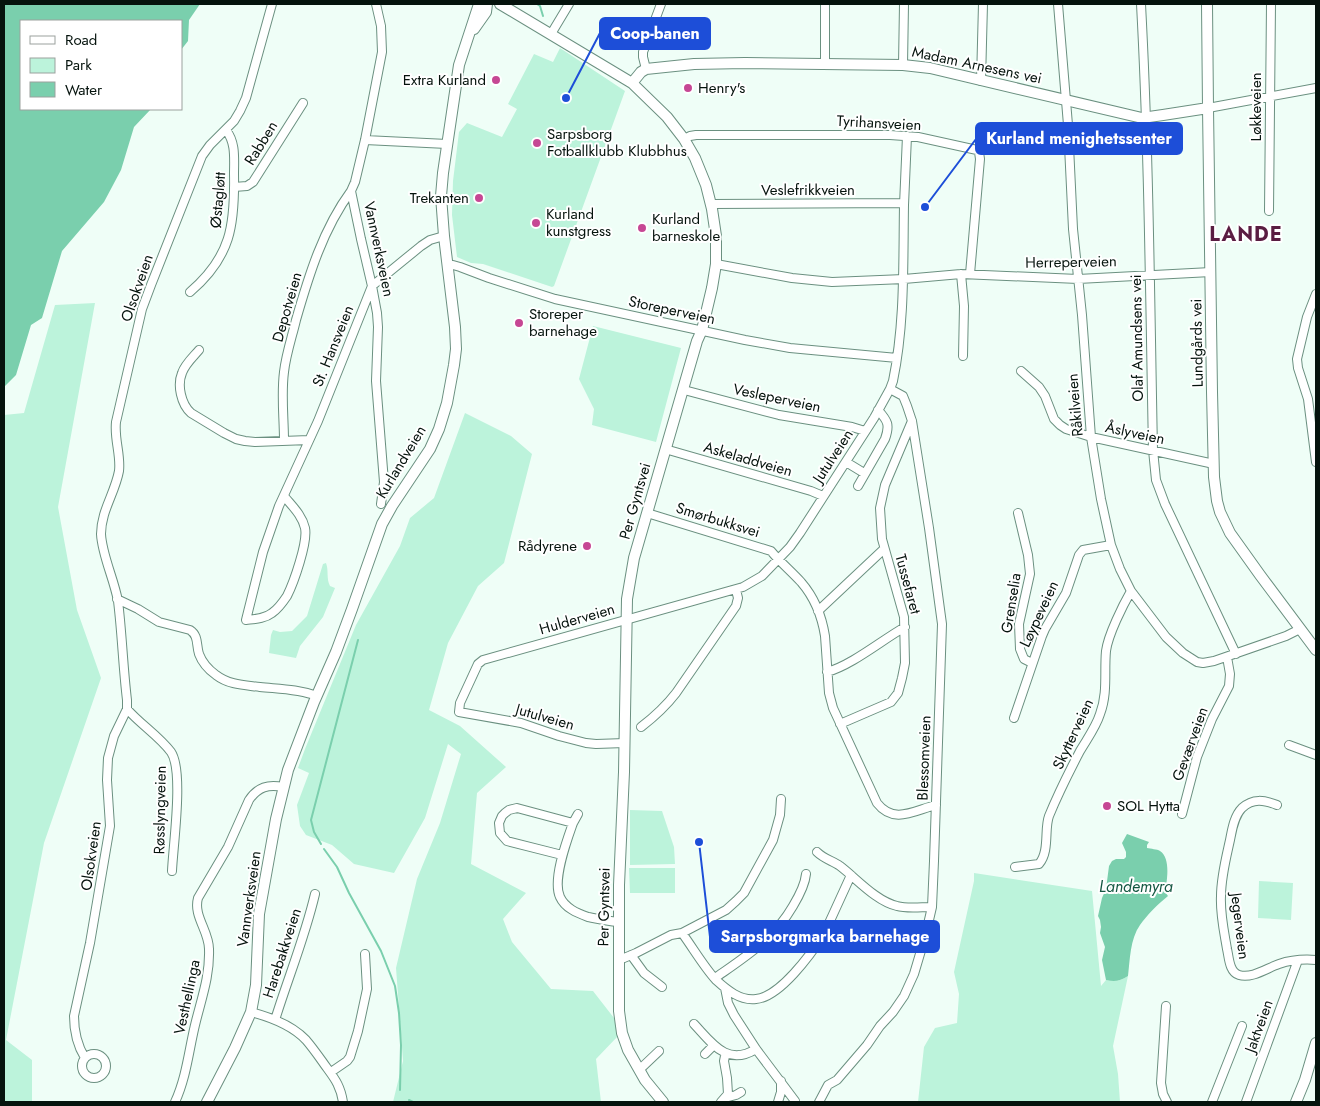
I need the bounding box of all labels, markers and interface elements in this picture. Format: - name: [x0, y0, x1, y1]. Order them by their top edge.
- callout: Coop-banen: [600, 18, 710, 49]
- legend: [20, 20, 182, 110]
- text: Coop-banen: [610, 22, 700, 45]
- text: Road: [65, 29, 97, 51]
- street label: Madam Arnesens vei: [910, 41, 1044, 89]
- text: Park: [65, 54, 92, 76]
- place label: Extra Kurland: [403, 69, 486, 91]
- street label: Løkkeveien: [1245, 72, 1267, 142]
- marker: Extra Kurland: [490, 74, 502, 86]
- place label: Henry's: [698, 77, 745, 99]
- text: Water: [65, 79, 103, 101]
- marker: Henry's: [682, 82, 694, 94]
- street label: Tyrihansveien: [836, 110, 922, 136]
- street label: Rabben: [239, 117, 283, 169]
- place label: Sarpsborg Fotballklubb Klubbhus: [547, 123, 687, 162]
- callout: Kurland menighetssenter: [976, 123, 1182, 154]
- text: Kurland menighetssenter: [986, 127, 1172, 150]
- marker: Sarpsborg Fotballklubb Klubbhus: [531, 137, 543, 149]
- street label: Østagløtt: [205, 171, 231, 229]
- street label: Veslefrikkveien: [761, 179, 855, 201]
- place label: Trekanten: [410, 187, 469, 209]
- marker: Trekanten: [473, 192, 485, 204]
- street label: Vannverksveien: [358, 199, 400, 299]
- place label: Kurland kunstgress: [546, 203, 611, 242]
- place label: Kurland barneskole: [652, 208, 721, 247]
- marker: Kurland kunstgress: [530, 217, 542, 229]
- district label: LANDE: [1209, 220, 1283, 249]
- marker: Kurland barneskole: [636, 222, 648, 234]
- street label: Herreperveien: [1025, 250, 1117, 274]
- street label: Olsokveien: [115, 251, 159, 325]
- street label: Depotveien: [267, 269, 307, 345]
- street label: Olaf Amundsens vei: [1125, 274, 1149, 402]
- street label: Storeperveien: [627, 290, 717, 330]
- street label: Lundgårds vei: [1185, 298, 1209, 388]
- street label: St. Hansveien: [307, 302, 359, 390]
- place label: Storeper barnehage: [529, 303, 597, 342]
- marker: Storeper barnehage: [513, 317, 525, 329]
- street label: Råkilveien: [1061, 373, 1089, 437]
- street label: Vesleperveien: [731, 378, 823, 418]
- street label: Åslyveien: [1103, 416, 1167, 450]
- street label: Kurlandveien: [371, 421, 431, 503]
- street label: Jutulveien: [806, 425, 859, 489]
- street label: Askeladdveien: [701, 436, 795, 482]
- street label: Per Gyntsvei: [614, 460, 656, 542]
- street label: Smørbukksvei: [673, 497, 763, 543]
- place label: Rådyrene: [518, 535, 577, 557]
- marker: Rådyrene: [581, 540, 593, 552]
- street label: Tussefaret: [889, 552, 927, 617]
- street label: Grenselia: [995, 571, 1027, 635]
- street label: Løypeveien: [1014, 577, 1064, 651]
- street label: Hulderveien: [537, 598, 617, 640]
- street label: Skytterveien: [1047, 695, 1099, 773]
- street label: Jutulveien: [511, 698, 577, 736]
- street label: Geværveien: [1166, 704, 1214, 784]
- street label: Blessomveien: [912, 715, 936, 801]
- street label: Røsslyngveien: [148, 765, 172, 855]
- place label: SOL Hytta: [1117, 795, 1180, 817]
- marker: SOL Hytta: [1101, 800, 1113, 812]
- street label: Olsokveien: [75, 820, 107, 892]
- street label: Vannverksveien: [231, 850, 267, 948]
- street label: Per Gyntsvei: [592, 867, 616, 947]
- water label: Landemyra: [1099, 875, 1173, 898]
- street label: Jegerveien: [1225, 890, 1255, 960]
- street label: Harebakkveien: [257, 905, 307, 1001]
- callout: Sarpsborgmarka barnehage: [710, 921, 939, 952]
- text: Sarpsborgmarka barnehage: [721, 925, 929, 948]
- street label: Vesthellinga: [168, 957, 206, 1037]
- street label: Jaktveien: [1239, 997, 1279, 1057]

